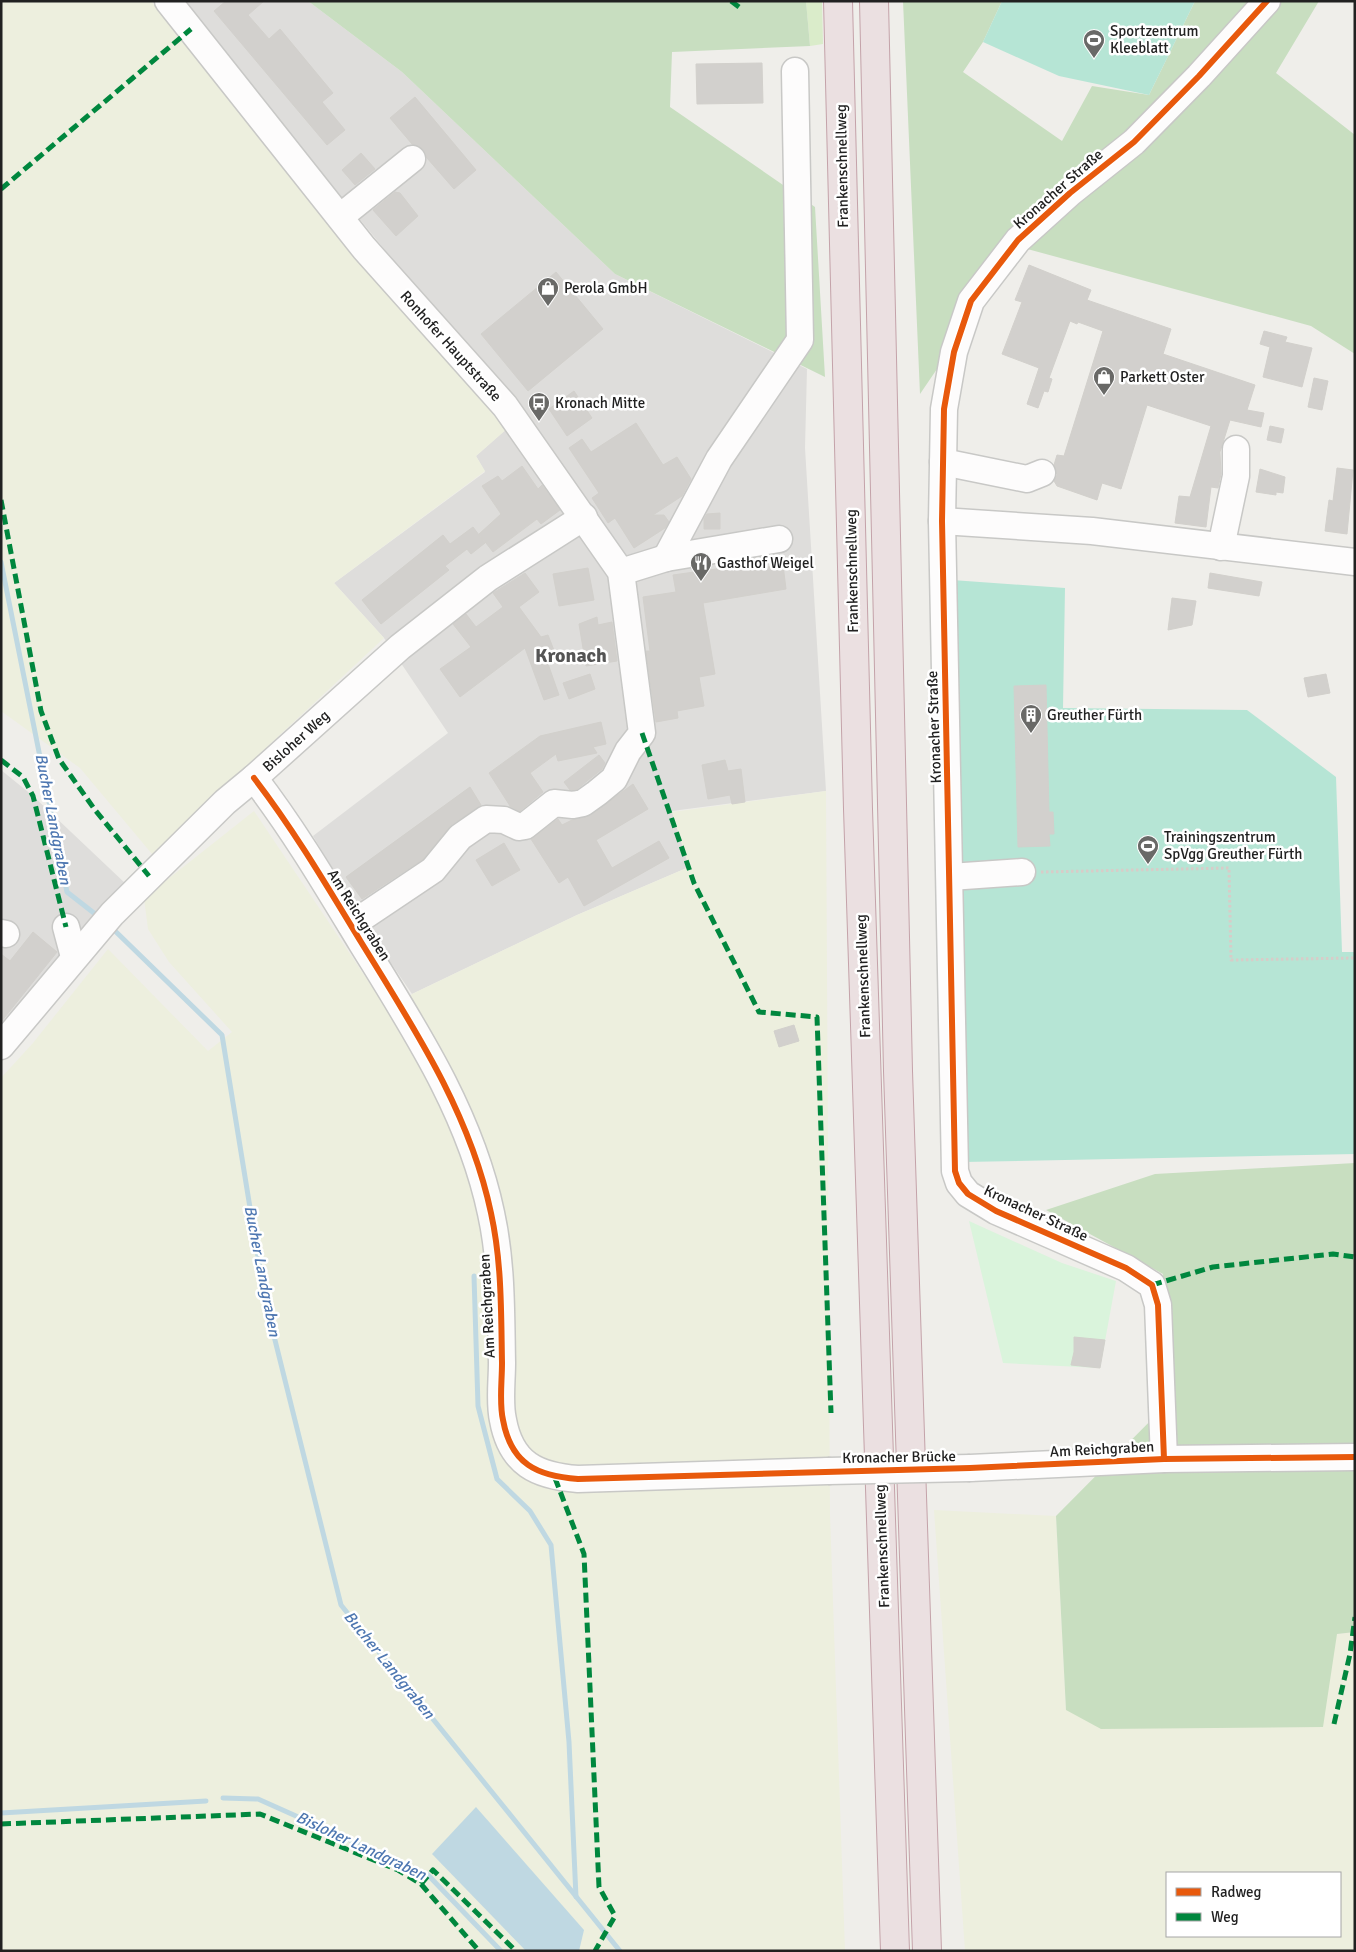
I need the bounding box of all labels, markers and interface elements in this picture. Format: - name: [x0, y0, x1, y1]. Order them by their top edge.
- place label: Sportzentrum Kleeblatt: [1110, 22, 1199, 57]
- sports icon: Sportzentrum Kleeblatt: [1082, 28, 1106, 59]
- street label: Frankenschnellweg: [832, 104, 852, 228]
- street label: Kronacher Straße: [1010, 145, 1106, 233]
- shop icon: Perola GmbH: [536, 276, 560, 307]
- place label: Perola GmbH: [564, 279, 648, 297]
- street label: Ronhofer Hauptstraße: [397, 287, 505, 405]
- shop icon: Parkett Oster: [1092, 365, 1116, 396]
- place label: Parkett Oster: [1120, 368, 1205, 386]
- bus stop icon: Kronach Mitte: [527, 391, 551, 422]
- place label: Kronach Mitte: [555, 394, 645, 412]
- street label: Frankenschnellweg: [842, 509, 862, 633]
- restaurant icon: Gasthof Weigel: [689, 551, 713, 582]
- place label: Gasthof Weigel: [717, 554, 814, 572]
- district label: Kronach: [535, 643, 607, 668]
- street label: Kronacher Straße: [923, 670, 945, 784]
- building icon: Greuther Fürth: [1019, 703, 1043, 734]
- street label: Bisloher Weg: [259, 706, 333, 776]
- place label: Greuther Fürth: [1047, 706, 1142, 724]
- water label: Bucher Landgraben: [30, 752, 76, 887]
- place label: Trainingszentrum SpVgg Greuther Fürth: [1164, 828, 1303, 863]
- sports icon: Trainingszentrum SpVgg Greuther Fürth: [1136, 834, 1160, 865]
- street label: Am Reichgraben: [324, 866, 394, 964]
- street label: Frankenschnellweg: [852, 914, 874, 1038]
- street label: Kronacher Straße: [981, 1181, 1091, 1245]
- water label: Bucher Landgraben: [239, 1204, 285, 1339]
- street label: Am Reichgraben: [475, 1253, 499, 1359]
- street label: Am Reichgraben: [1049, 1437, 1155, 1461]
- street label: Kronacher Brücke: [842, 1447, 956, 1467]
- street label: Frankenschnellweg: [871, 1484, 893, 1608]
- water label: Bucher Landgraben: [339, 1607, 439, 1724]
- water label: Bisloher Landgraben: [293, 1807, 430, 1885]
- legend: [1166, 1872, 1341, 1937]
- text: Radweg: [1211, 1883, 1262, 1901]
- text: Weg: [1211, 1908, 1239, 1926]

